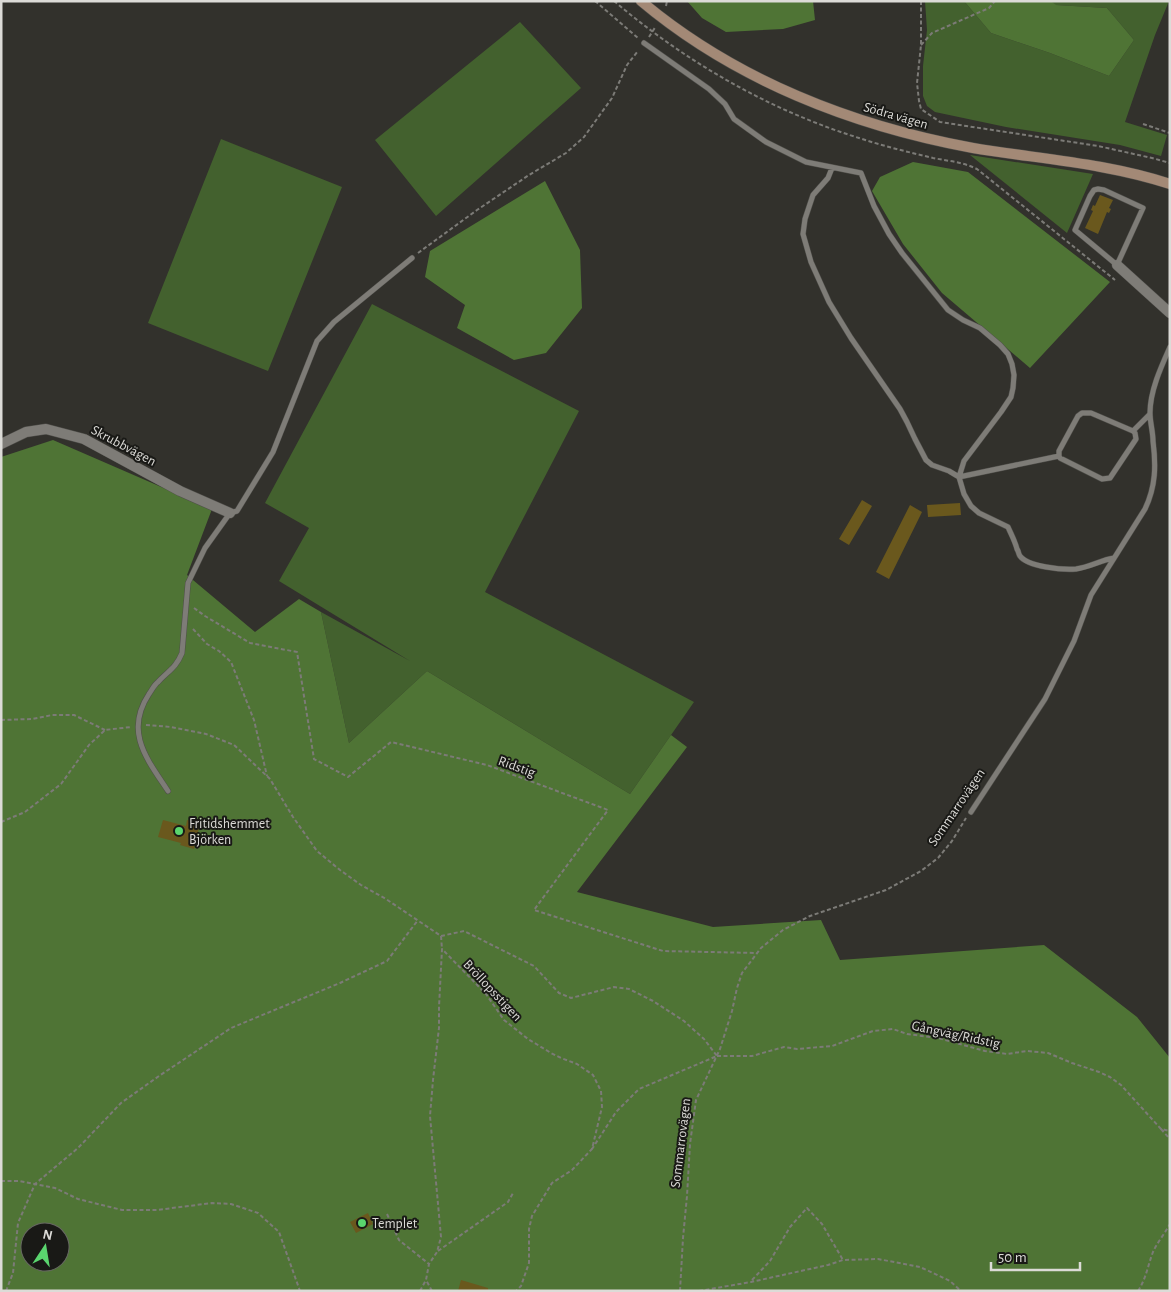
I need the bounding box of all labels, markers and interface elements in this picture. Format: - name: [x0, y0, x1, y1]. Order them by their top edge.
- street label: Södra vägen: [862, 100, 930, 132]
- street label: Skrubbvägen: [89, 423, 158, 469]
- street label: Ridstig: [496, 754, 537, 780]
- street label: Sommarrovägen: [926, 766, 988, 849]
- place label: Fritidshemmet Björken: [189, 817, 270, 847]
- marker: Fritidshemmet Björken: [173, 825, 185, 837]
- street label: Bröllopsstigen: [460, 957, 524, 1024]
- street label: Gångväg/Ridstig: [910, 1019, 1001, 1051]
- street label: Sommarrovägen: [669, 1098, 693, 1189]
- marker: Templet: [356, 1217, 368, 1229]
- place label: Templet: [372, 1217, 418, 1231]
- north arrow: [20, 1222, 70, 1272]
- text: N: [41, 1227, 54, 1243]
- scale bar: [991, 1240, 1080, 1272]
- text: 50 m: [998, 1250, 1027, 1265]

